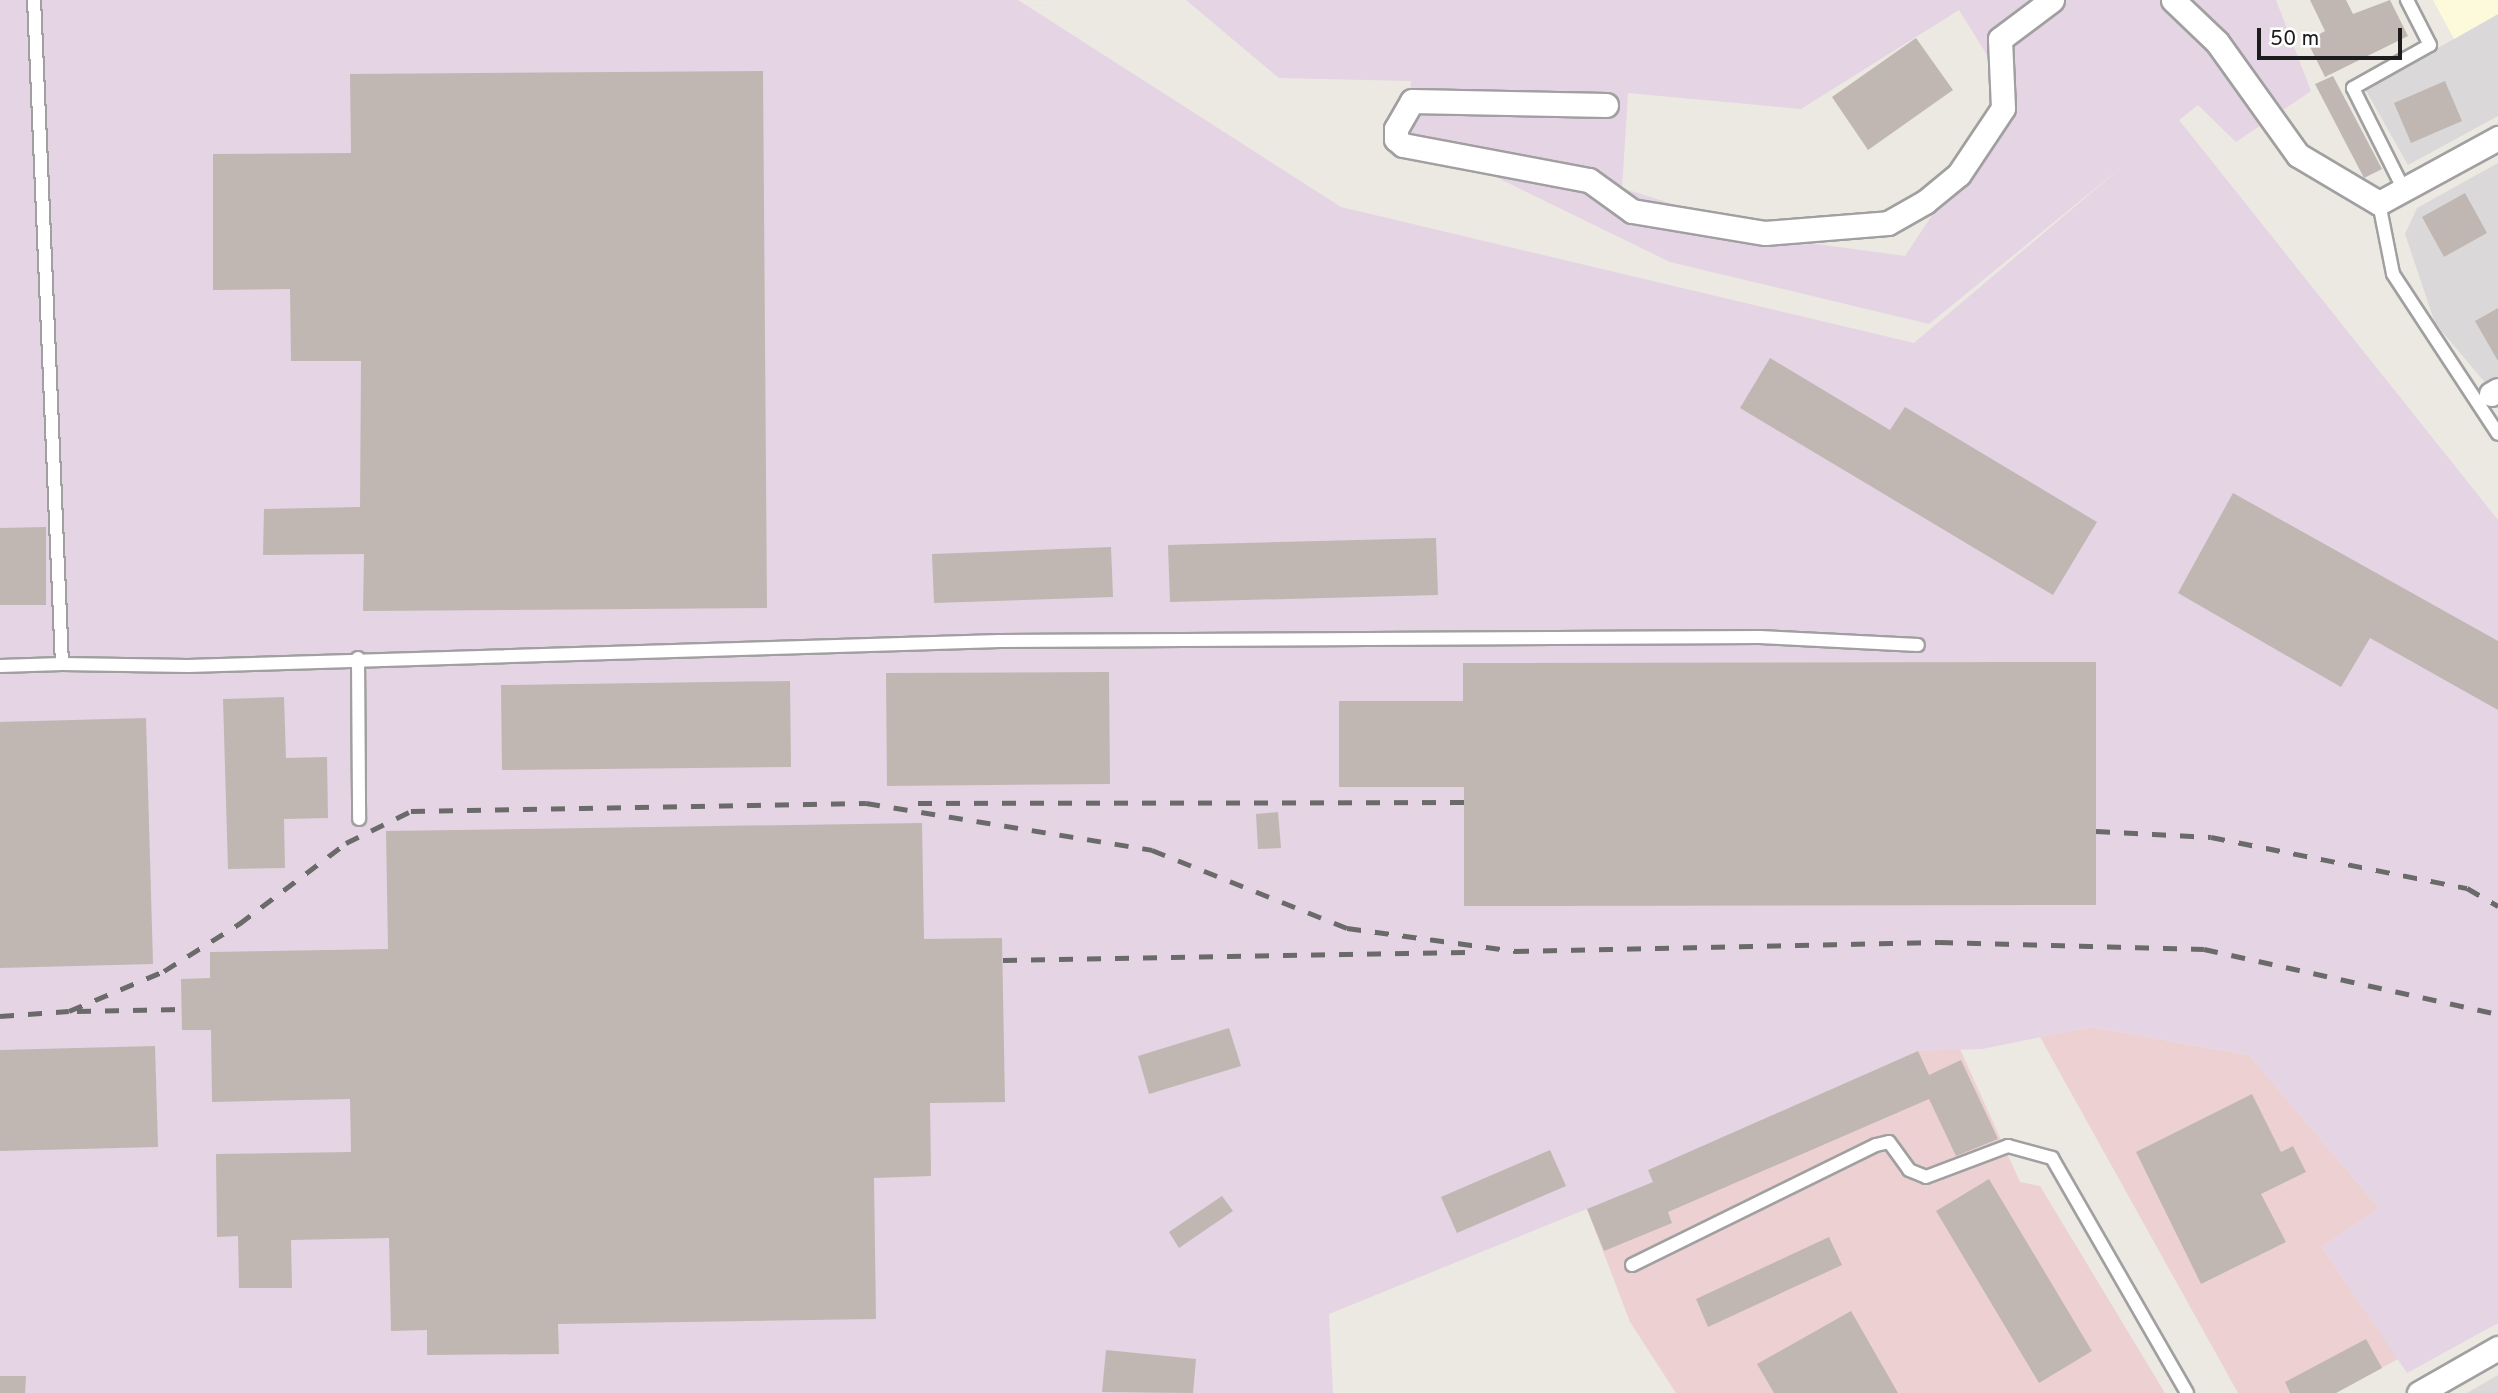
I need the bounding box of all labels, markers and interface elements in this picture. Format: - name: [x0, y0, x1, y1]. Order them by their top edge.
- scale bar: [2260, 14, 2405, 58]
- text: 50 m: [2270, 26, 2319, 53]

